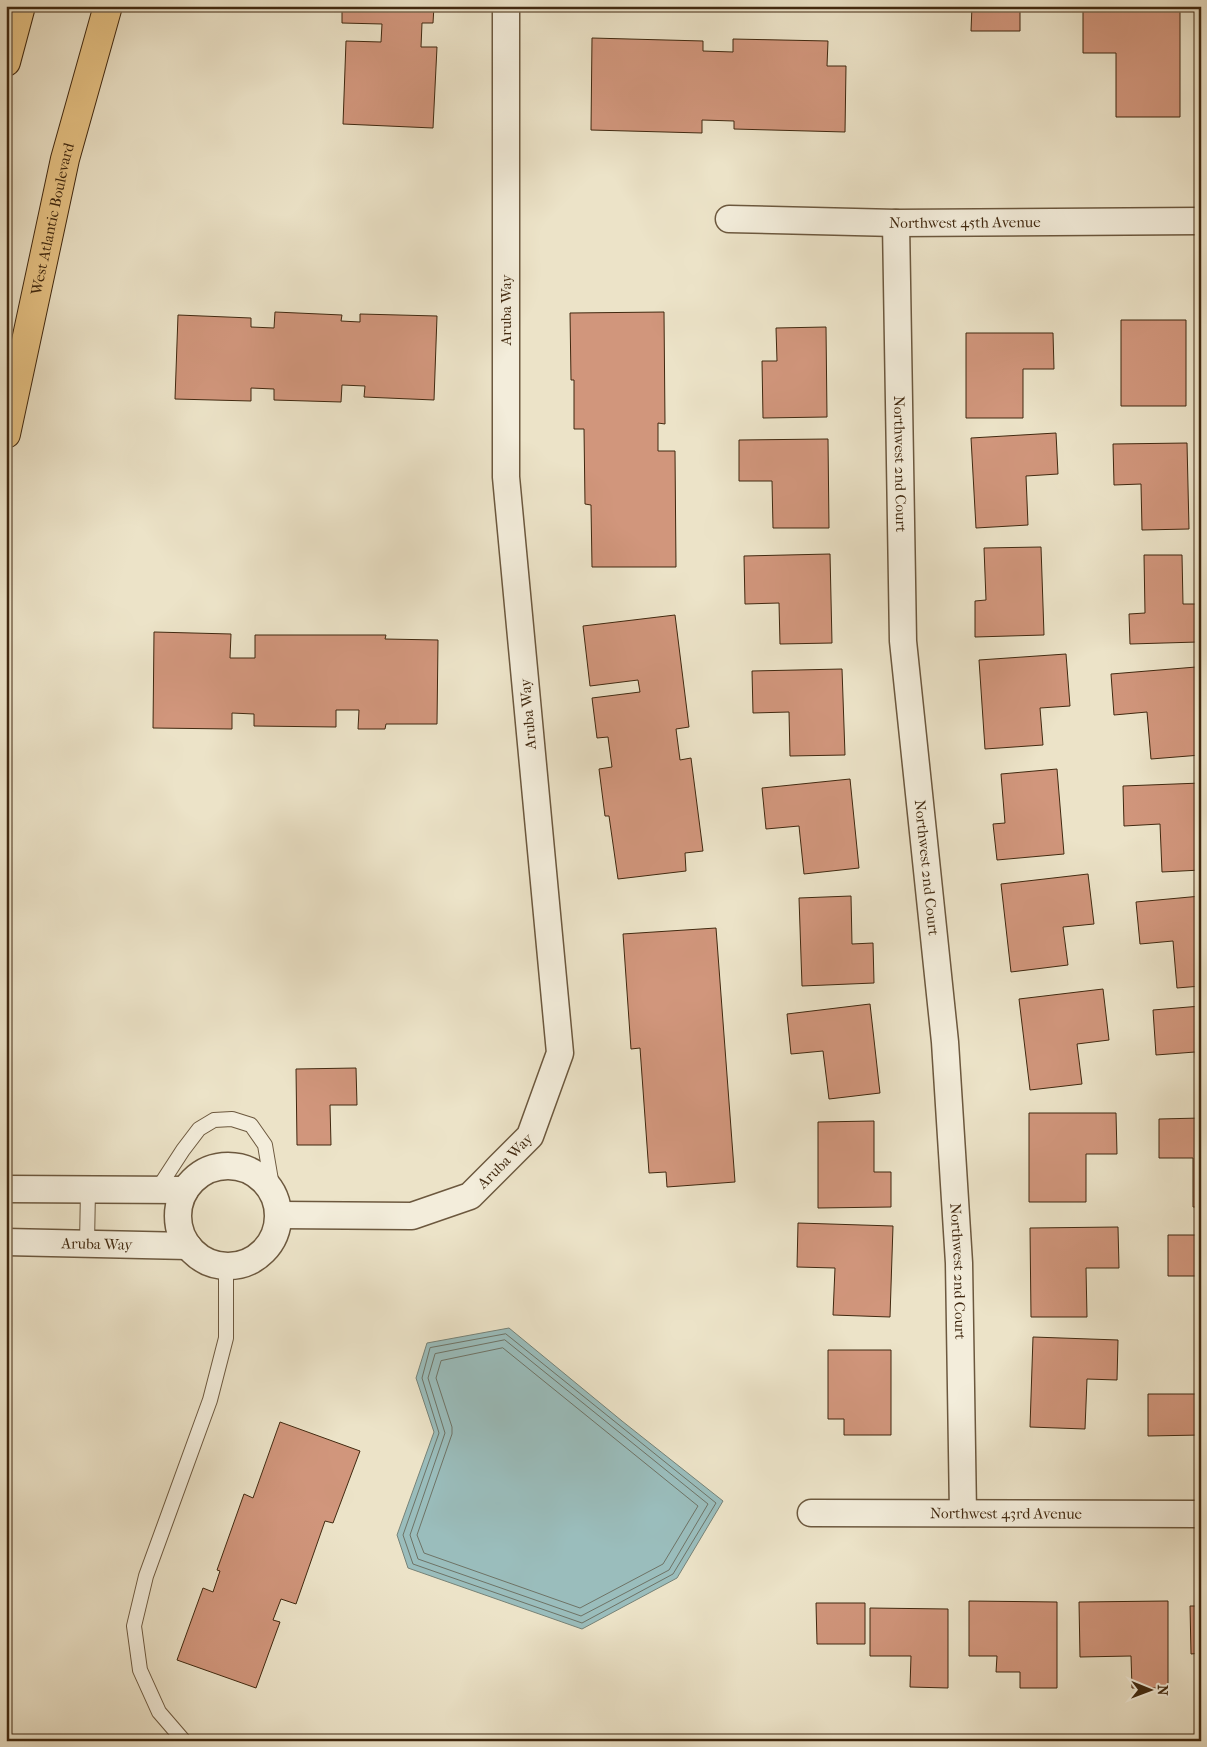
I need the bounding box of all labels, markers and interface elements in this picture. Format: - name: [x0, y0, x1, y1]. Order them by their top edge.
- street label: West Atlantic Boulevard: [27, 140, 78, 298]
- street label: Northwest 45th Avenue: [889, 213, 1041, 232]
- street label: Aruba Way: [497, 274, 515, 346]
- street label: Northwest 2nd Court: [890, 395, 910, 533]
- street label: Aruba Way: [516, 677, 540, 751]
- street label: Northwest 2nd Court: [911, 799, 943, 937]
- street label: Aruba Way: [473, 1129, 537, 1193]
- street label: Northwest 2nd Court: [946, 1203, 969, 1340]
- street label: Aruba Way: [60, 1234, 134, 1254]
- street label: Northwest 43rd Avenue: [930, 1504, 1083, 1523]
- north arrow: [1124, 1664, 1174, 1714]
- text: N: [1154, 1685, 1171, 1696]

